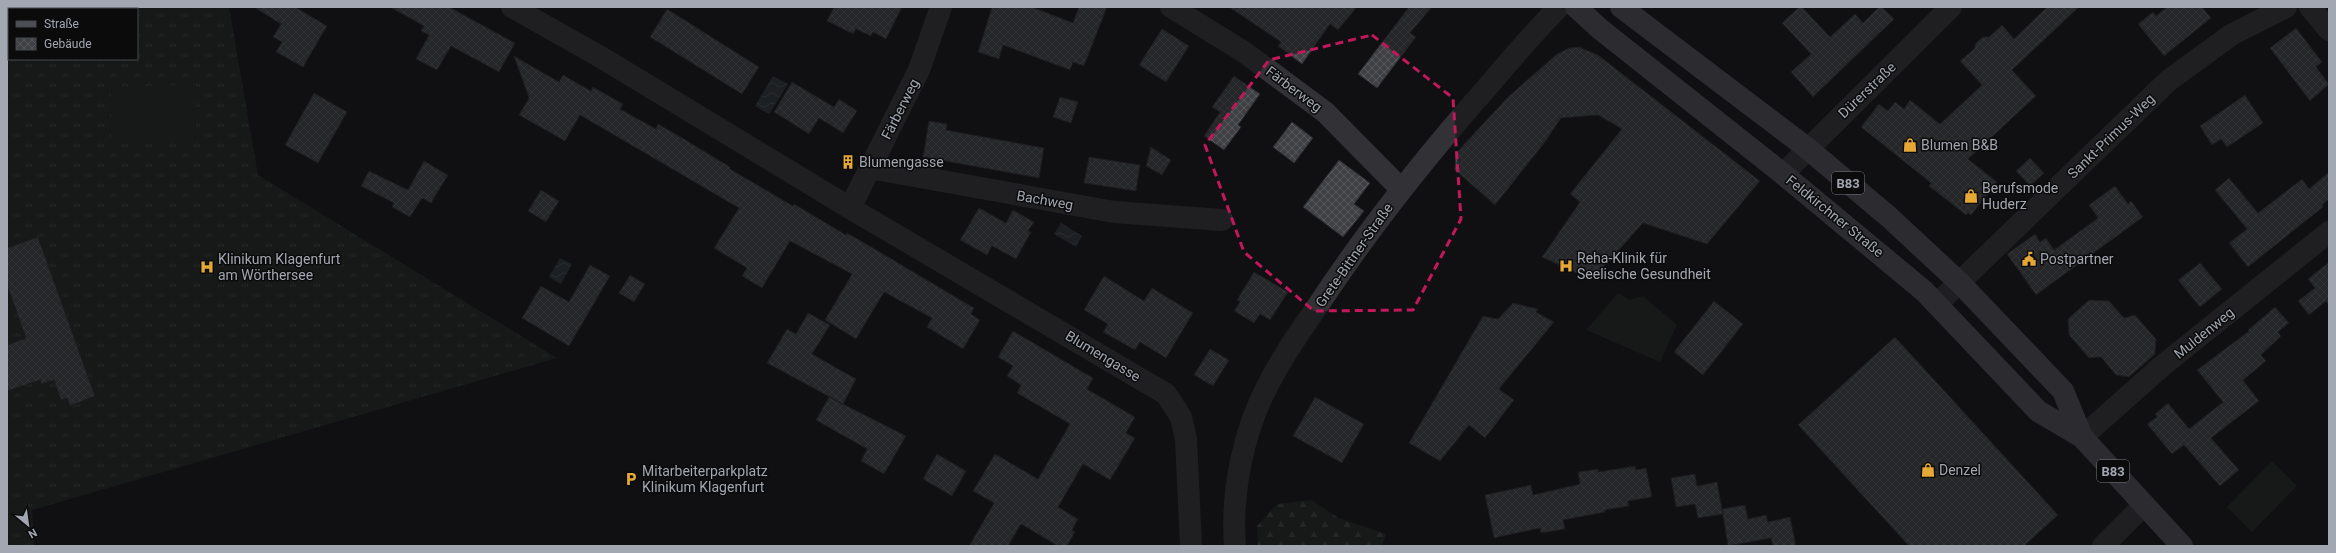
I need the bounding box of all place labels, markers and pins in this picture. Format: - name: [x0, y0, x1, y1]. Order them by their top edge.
- shop icon: Blumen B&B: [1902, 137, 1918, 153]
- place label: Blumen B&B: [1921, 137, 1998, 153]
- building icon: Blumengasse: [840, 154, 856, 170]
- place label: Blumengasse: [859, 154, 944, 170]
- place label: Berufsmode Huderz: [1982, 180, 2058, 212]
- shop icon: Berufsmode Huderz: [1963, 188, 1979, 204]
- place label: Reha-Klinik für Seelische Gesundheit: [1577, 250, 1711, 282]
- place label: Klinikum Klagenfurt am Wörthersee: [218, 251, 341, 283]
- public building icon: Postpartner: [2021, 251, 2037, 267]
- place label: Postpartner: [2040, 251, 2114, 267]
- hospital icon: Reha-Klinik für Seelische Gesundheit: [1558, 258, 1574, 274]
- hospital icon: Klinikum Klagenfurt am Wörthersee: [199, 259, 215, 275]
- shop icon: Denzel: [1920, 462, 1936, 478]
- place label: Denzel: [1939, 462, 1981, 478]
- place label: Mitarbeiterparkplatz Klinikum Klagenfurt: [642, 463, 768, 495]
- parking icon: Mitarbeiterparkplatz Klinikum Klagenfurt: [623, 471, 639, 487]

